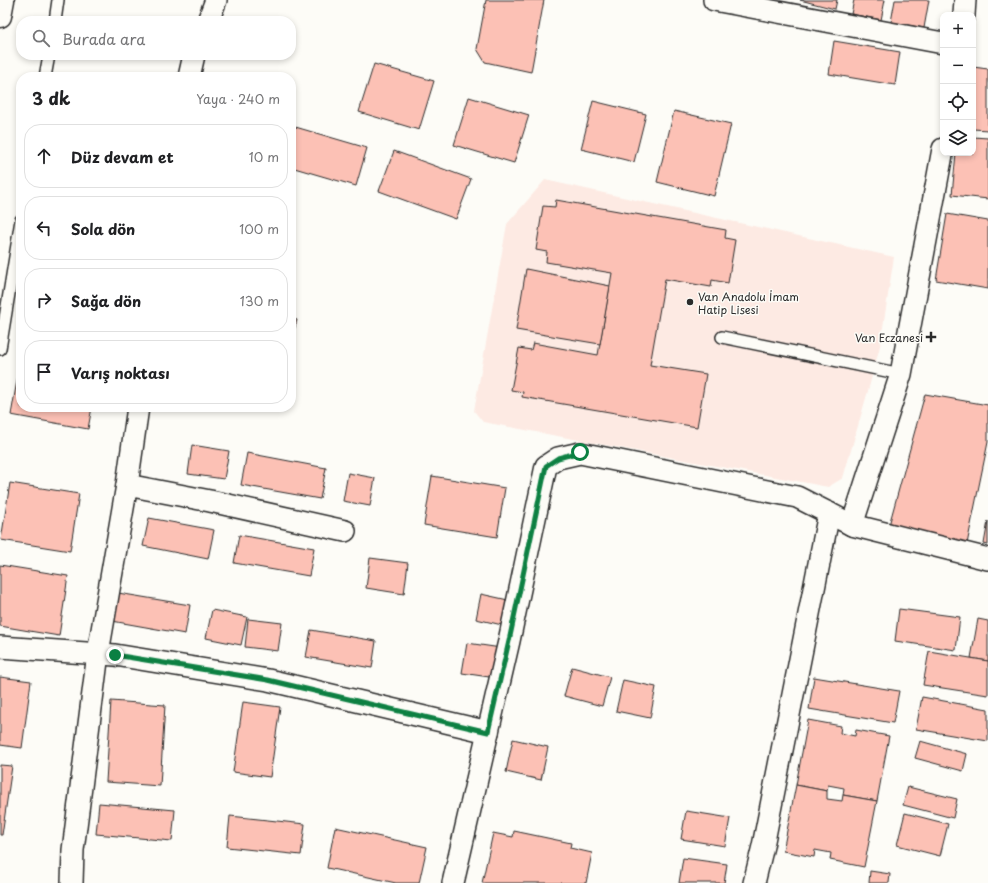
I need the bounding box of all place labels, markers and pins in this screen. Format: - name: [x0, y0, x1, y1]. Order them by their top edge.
- place label: Van Anadolu İmam Hatip Lisesi: [698, 288, 799, 318]
- marker: Van Anadolu İmam Hatip Lisesi: [685, 297, 695, 307]
- place label: Van Eczanesi: [855, 329, 923, 346]
- marker: Van Eczanesi: [926, 332, 936, 342]

